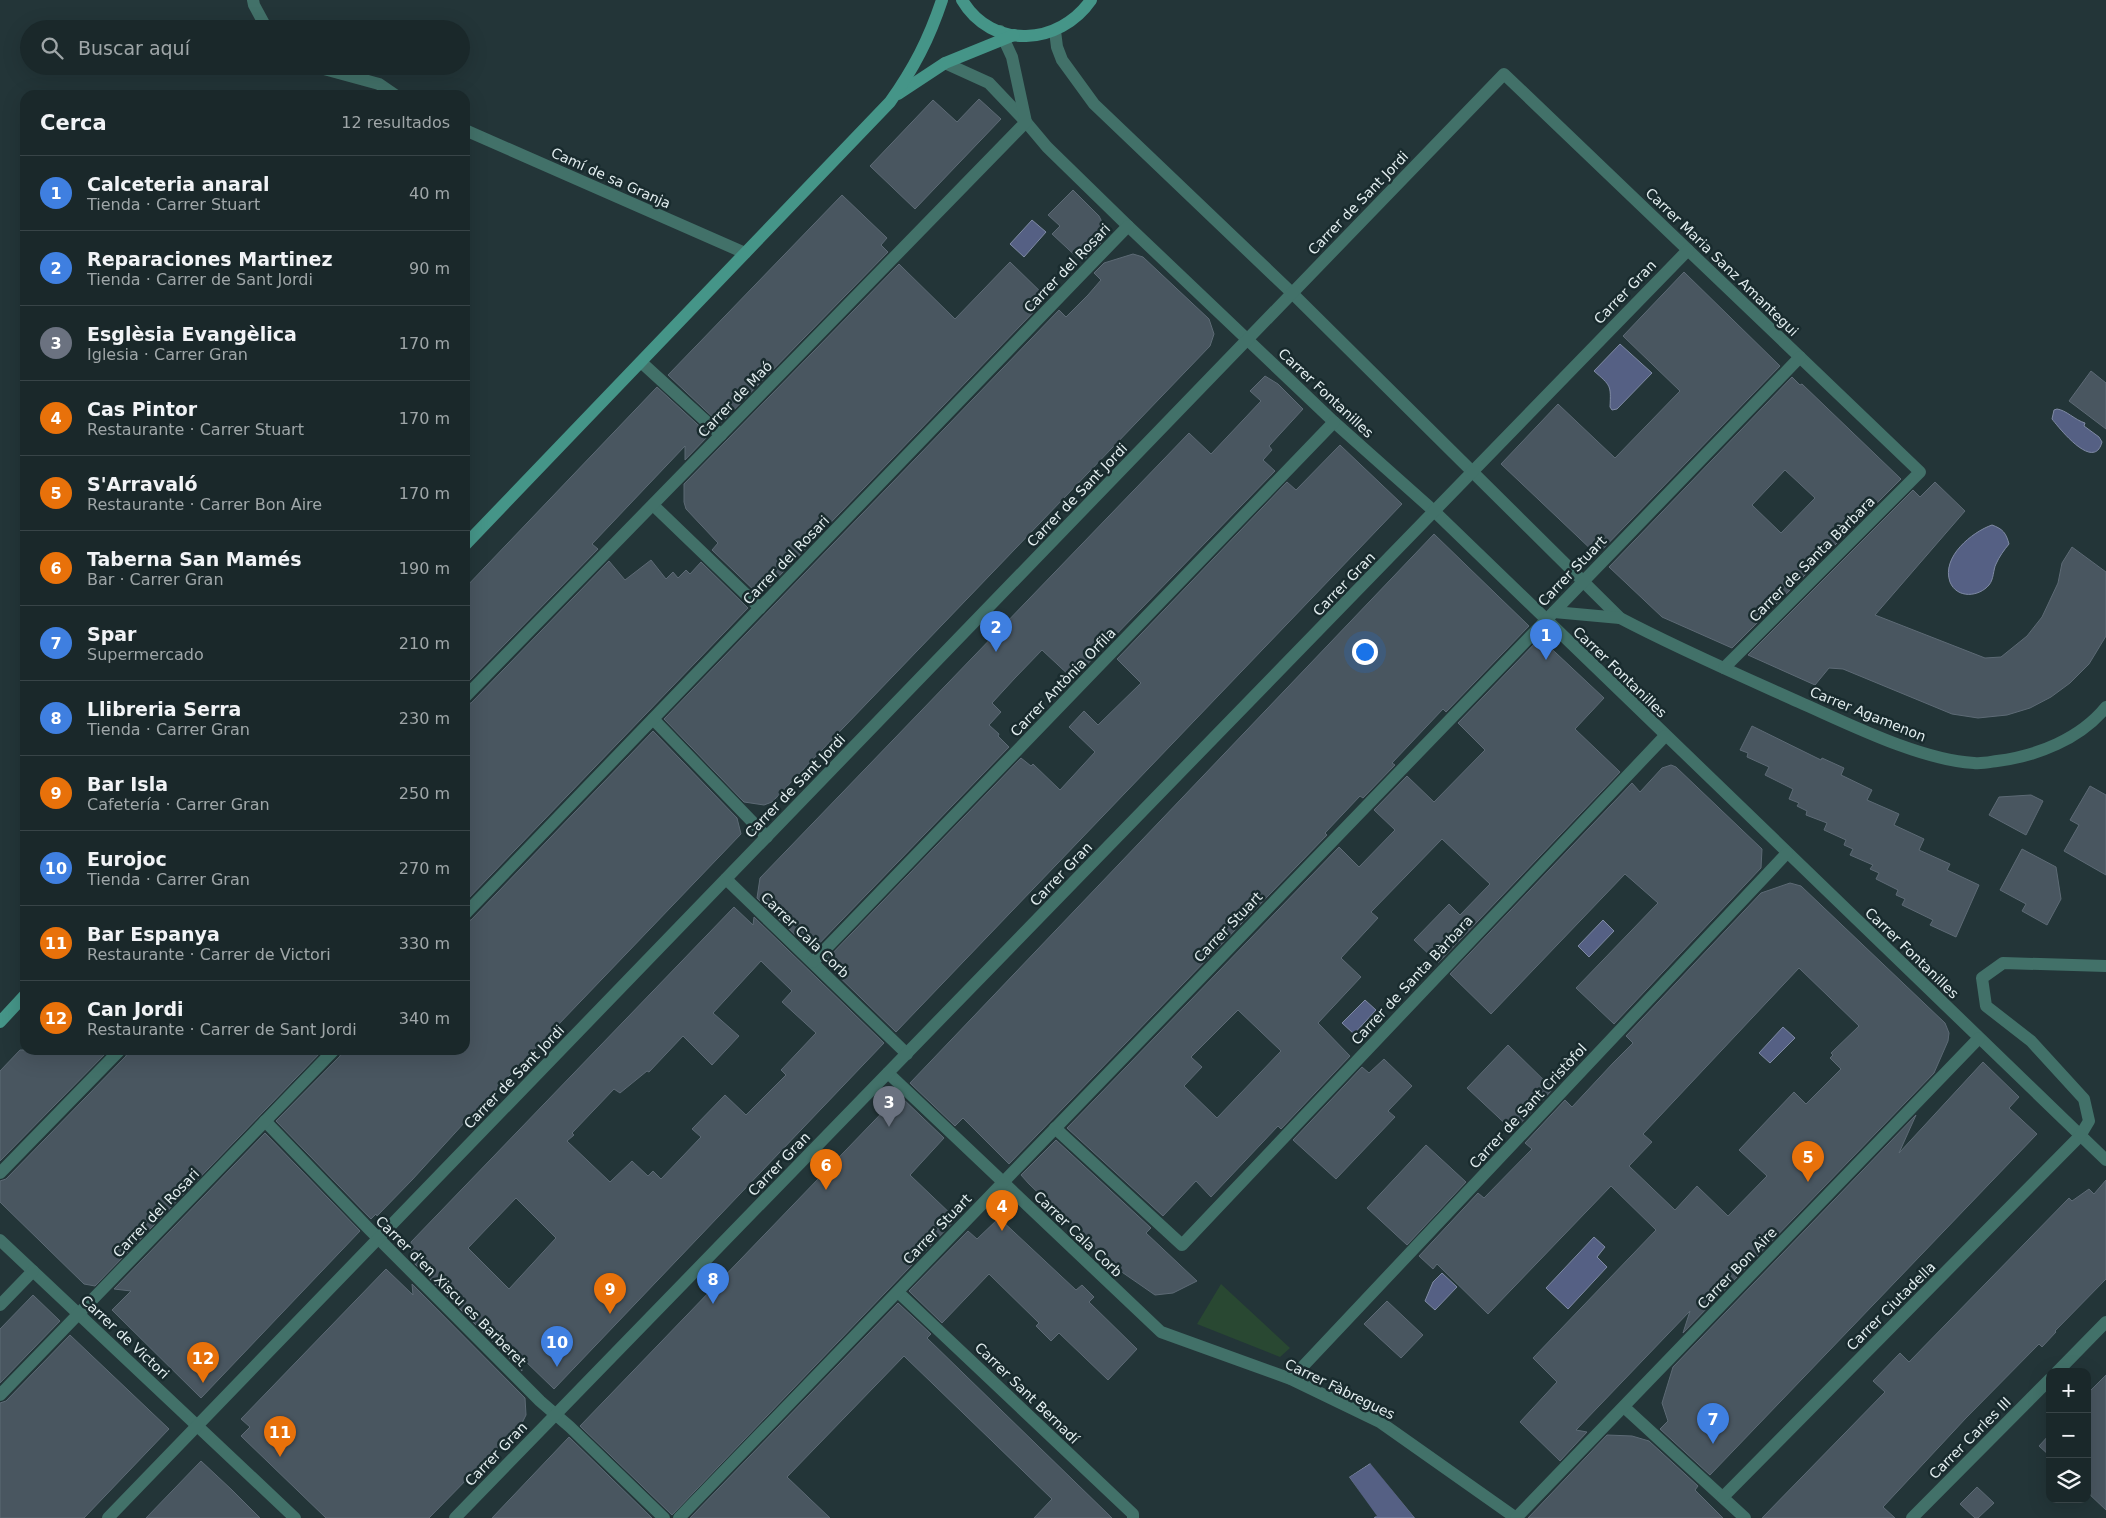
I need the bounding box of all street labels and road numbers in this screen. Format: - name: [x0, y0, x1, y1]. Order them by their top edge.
- street label: Camí de sa Granja: [549, 144, 673, 212]
- street label: Carrer de Sant Jordi: [1305, 148, 1411, 258]
- street label: Carrer Maria Sanz Amantegui: [1642, 185, 1802, 339]
- street label: Carrer del Rosari: [1021, 220, 1113, 316]
- street label: Carrer Gran: [1591, 257, 1659, 327]
- street label: Carrer Fontanilles: [1275, 345, 1377, 441]
- street label: Carrer de Maó: [695, 358, 775, 440]
- street label: Carrer de Sant Jordi: [1024, 440, 1130, 550]
- street label: Carrer de Santa Bàrbara: [1746, 493, 1878, 625]
- street label: Carrer del Rosari: [740, 512, 832, 608]
- street label: Carrer Stuart: [1535, 532, 1610, 609]
- street label: Carrer Gran: [1310, 549, 1378, 619]
- street label: Carrer Fontanilles: [1570, 623, 1670, 721]
- street label: Carrer Antònia Orfila: [1007, 624, 1119, 740]
- street label: Carrer Agamenon: [1808, 683, 1928, 745]
- street label: Carrer de Sant Jordi: [742, 731, 848, 841]
- street label: Carrer Gran: [1027, 839, 1095, 909]
- street label: Carrer Stuart: [1191, 888, 1266, 965]
- street label: Carrer Cala Corb: [758, 889, 852, 981]
- street label: Carrer Fontanilles: [1862, 904, 1962, 1002]
- street label: Carrer de Santa Bàrbara: [1348, 912, 1476, 1048]
- street label: Carrer de Sant Jordi: [461, 1022, 567, 1132]
- street label: Carrer de Sant Cristòfol: [1466, 1040, 1590, 1172]
- street label: Carrer Gran: [745, 1129, 813, 1199]
- street label: Carrer del Rosari: [110, 1165, 202, 1261]
- street label: Carrer Cala Corb: [1031, 1188, 1125, 1280]
- street label: Carrer Stuart: [900, 1190, 975, 1267]
- street label: Carrer d'en Xiscu es Barberet: [373, 1213, 530, 1370]
- street label: Carrer Bon Aire: [1694, 1224, 1780, 1312]
- street label: Carrer Ciutadella: [1843, 1258, 1939, 1354]
- street label: Carrer de Victori: [78, 1292, 172, 1382]
- street label: Carrer Sant Bernadí: [972, 1339, 1083, 1448]
- street label: Carrer Fàbregues: [1283, 1355, 1397, 1423]
- street label: Carrer Carles III: [1926, 1394, 2014, 1482]
- street label: Carrer Gran: [462, 1419, 530, 1489]

